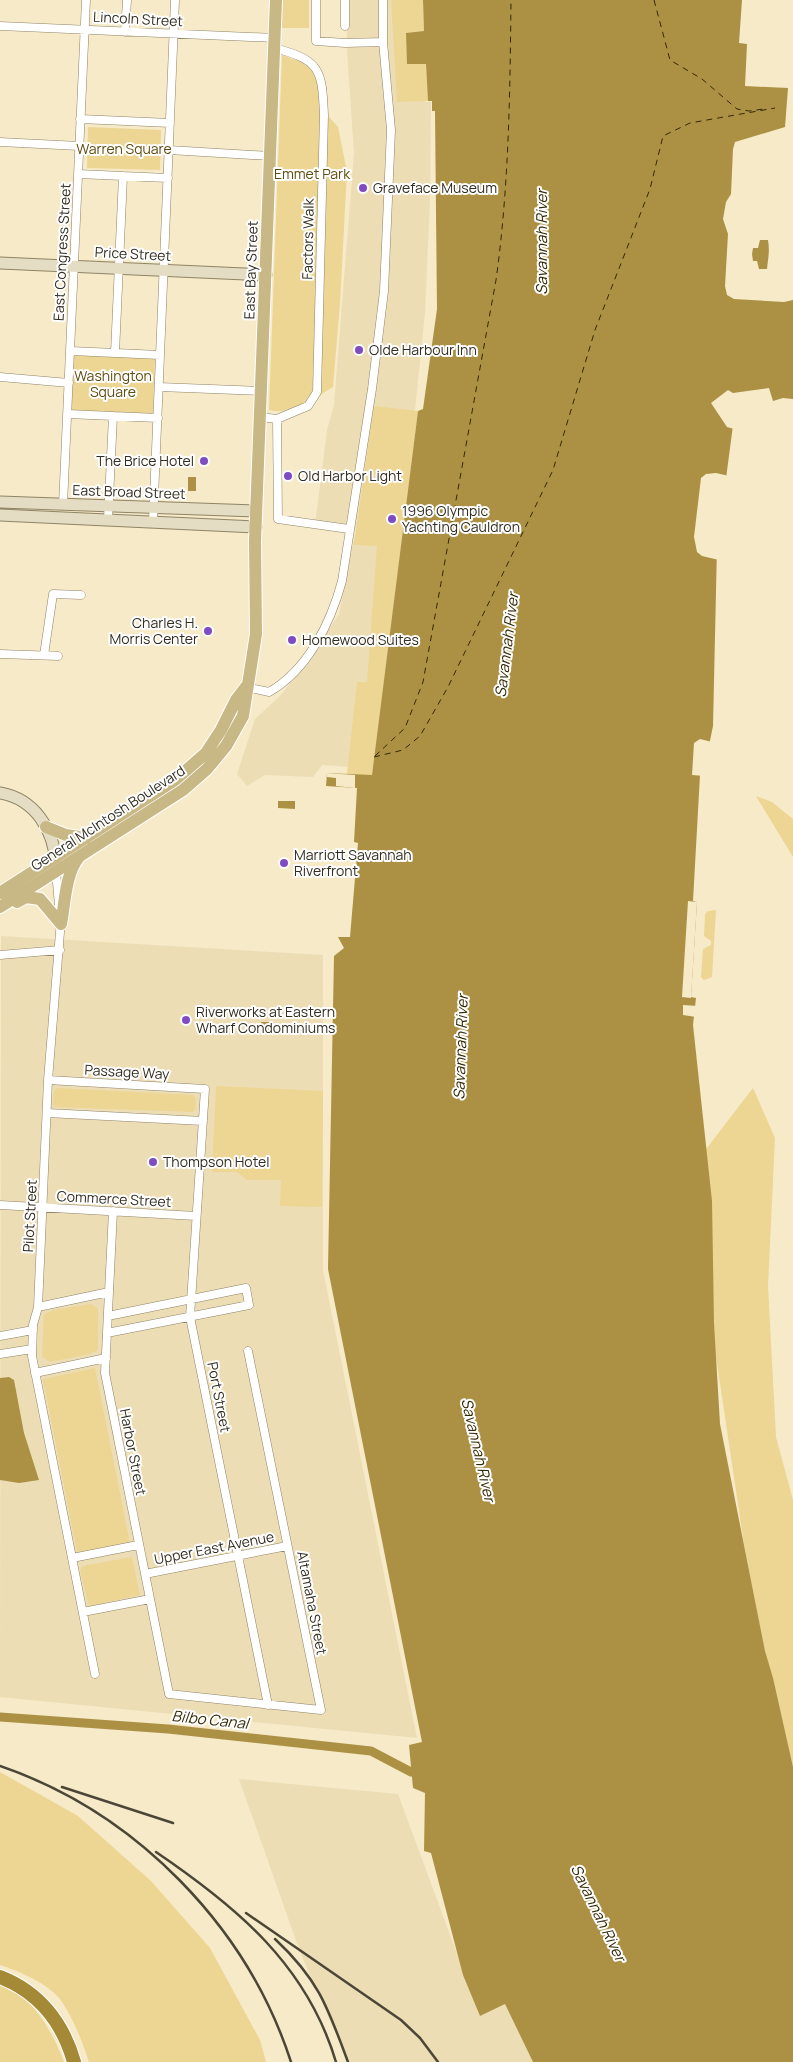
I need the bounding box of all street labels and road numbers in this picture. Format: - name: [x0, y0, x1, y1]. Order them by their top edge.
- street label: Lincoln Street: [93, 7, 184, 30]
- street label: East Congress Street: [48, 182, 75, 321]
- street label: Factors Walk: [297, 197, 318, 280]
- street label: East Bay Street: [239, 220, 262, 320]
- street label: Price Street: [94, 242, 172, 265]
- street label: East Broad Street: [72, 480, 186, 503]
- street label: General McIntosh Boulevard: [27, 761, 188, 875]
- street label: Passage Way: [84, 1060, 171, 1083]
- street label: Pilot Street: [18, 1179, 41, 1253]
- street label: Commerce Street: [56, 1186, 172, 1211]
- street label: Port Street: [203, 1360, 236, 1434]
- street label: Harbor Street: [116, 1407, 151, 1497]
- street label: Upper East Avenue: [152, 1527, 276, 1568]
- street label: Altamaha Street: [293, 1549, 332, 1657]

